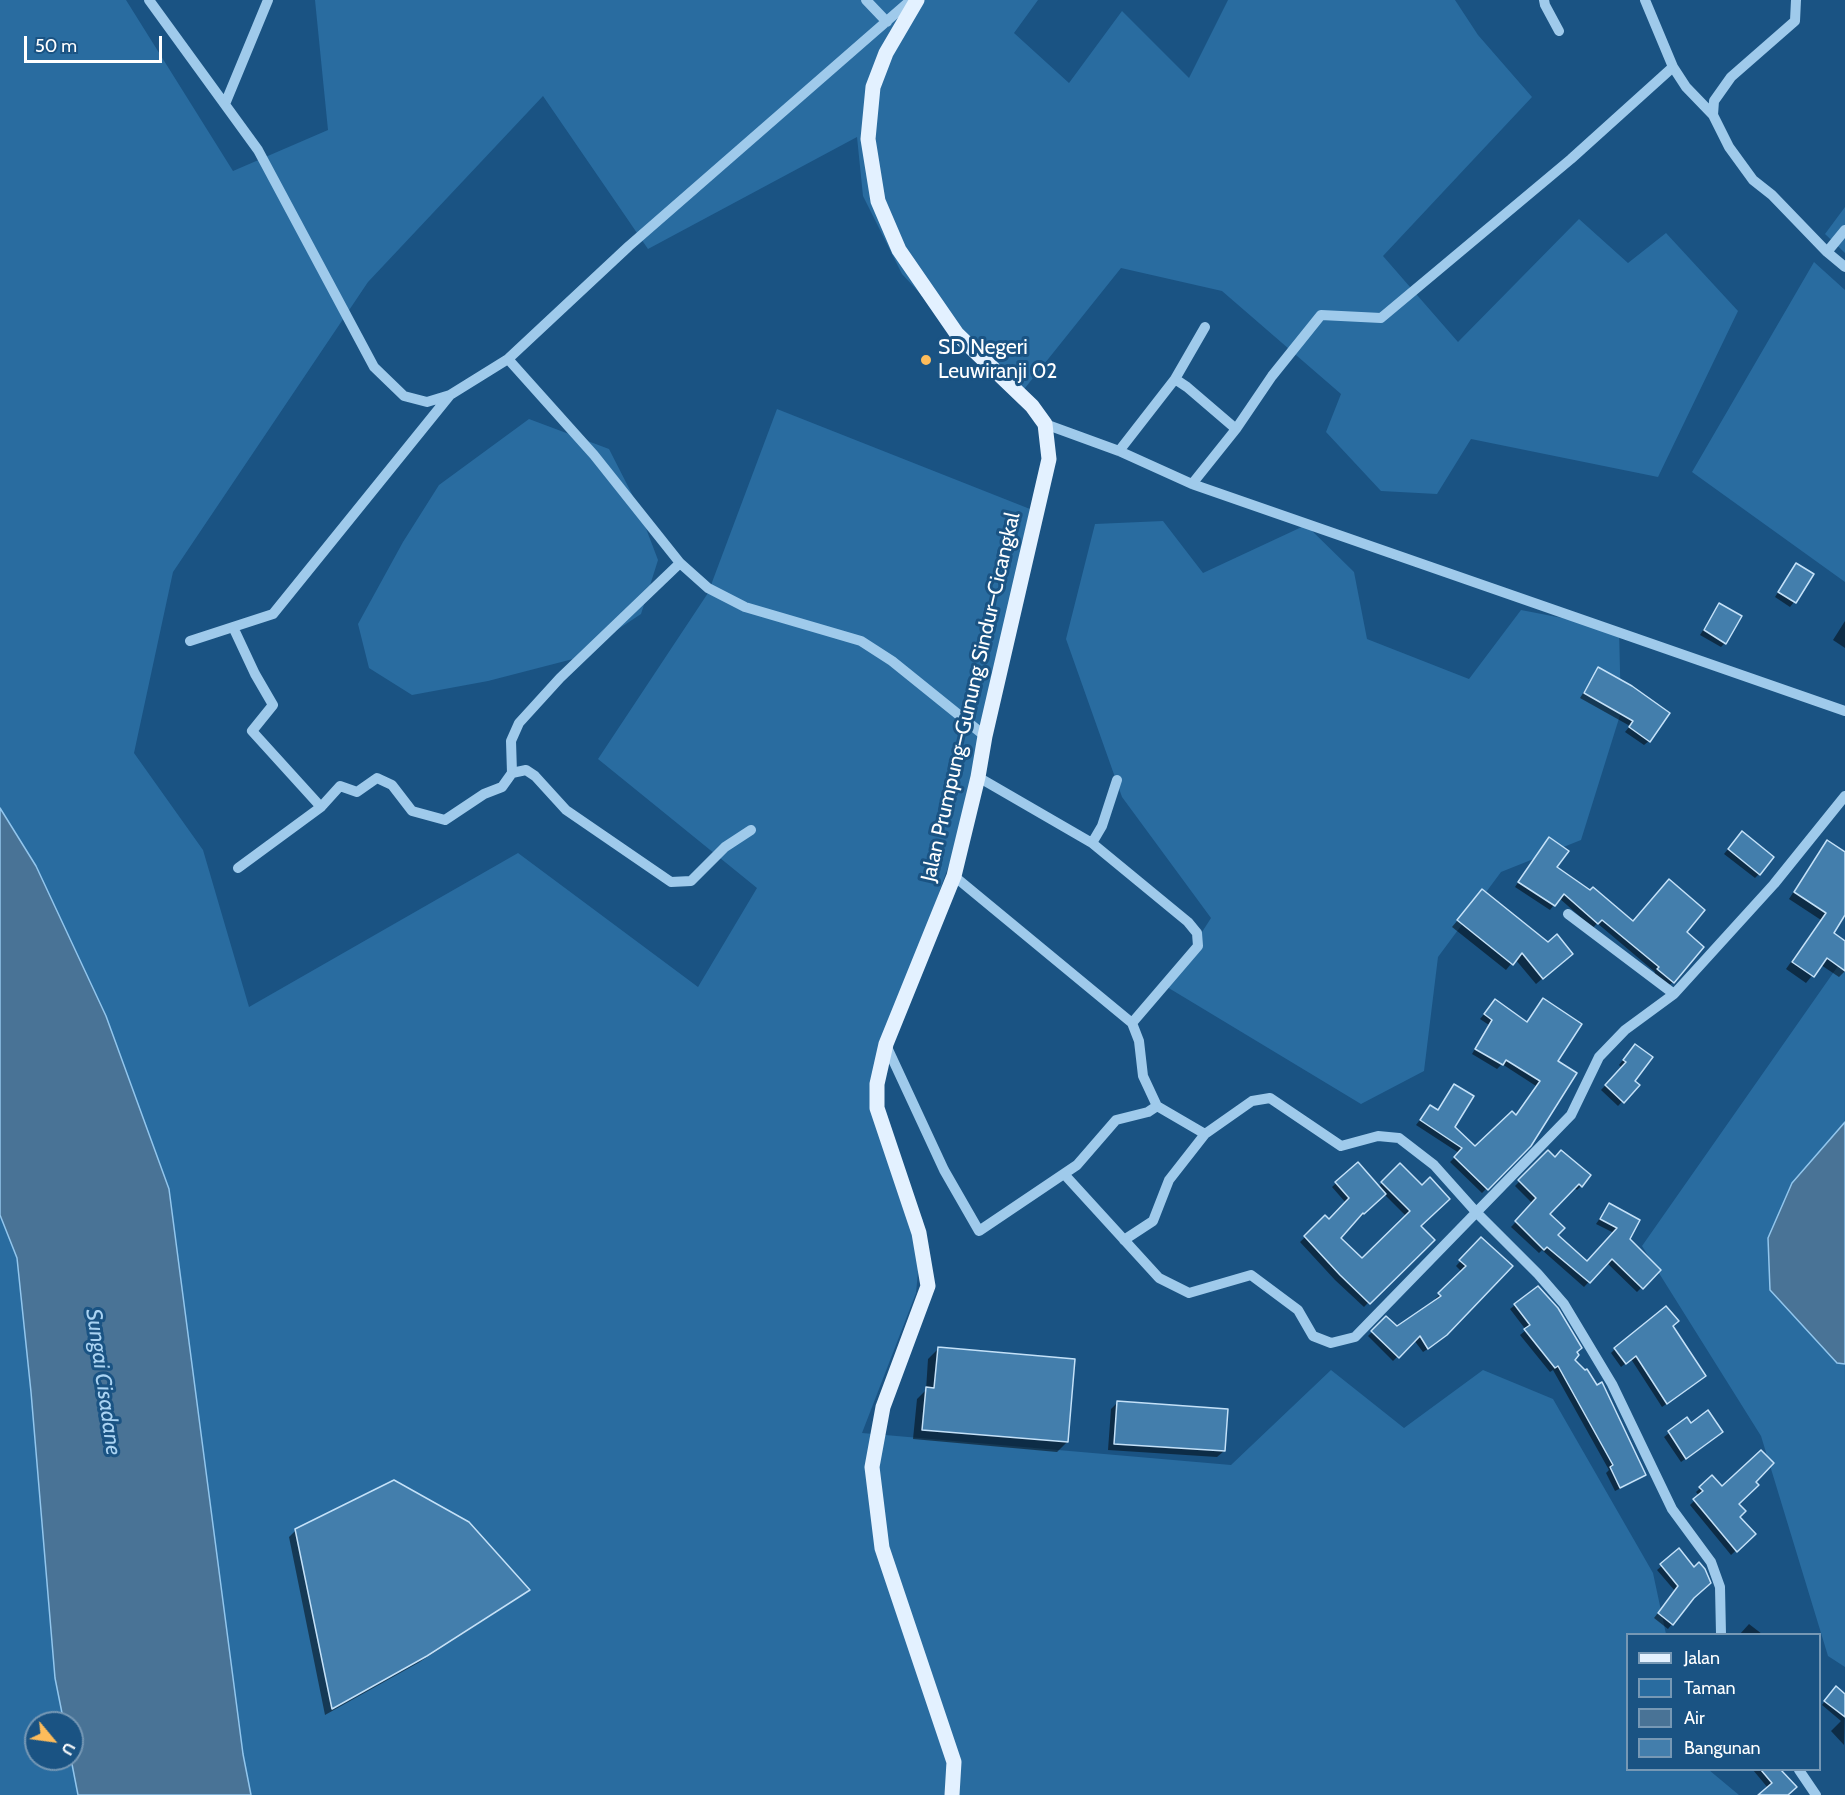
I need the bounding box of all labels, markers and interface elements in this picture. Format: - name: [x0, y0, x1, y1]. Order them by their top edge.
- scale bar: [27, 24, 165, 62]
- text: 50 m: [35, 35, 77, 57]
- place label: SD Negeri Leuwiranji 02: [938, 335, 1057, 385]
- marker: SD Negeri Leuwiranji 02: [919, 353, 933, 367]
- street label: Jalan Prumpung–Gunung Sindur–Cicangkal: [916, 510, 1026, 884]
- water label: Sungai Cisadane: [80, 1307, 126, 1457]
- legend: [1626, 1633, 1821, 1771]
- text: Jalan: [1684, 1647, 1720, 1669]
- text: Taman: [1684, 1677, 1736, 1699]
- text: Air: [1684, 1707, 1705, 1729]
- north arrow: [24, 1711, 84, 1771]
- text: Bangunan: [1684, 1737, 1761, 1759]
- text: U: [57, 1739, 80, 1759]

